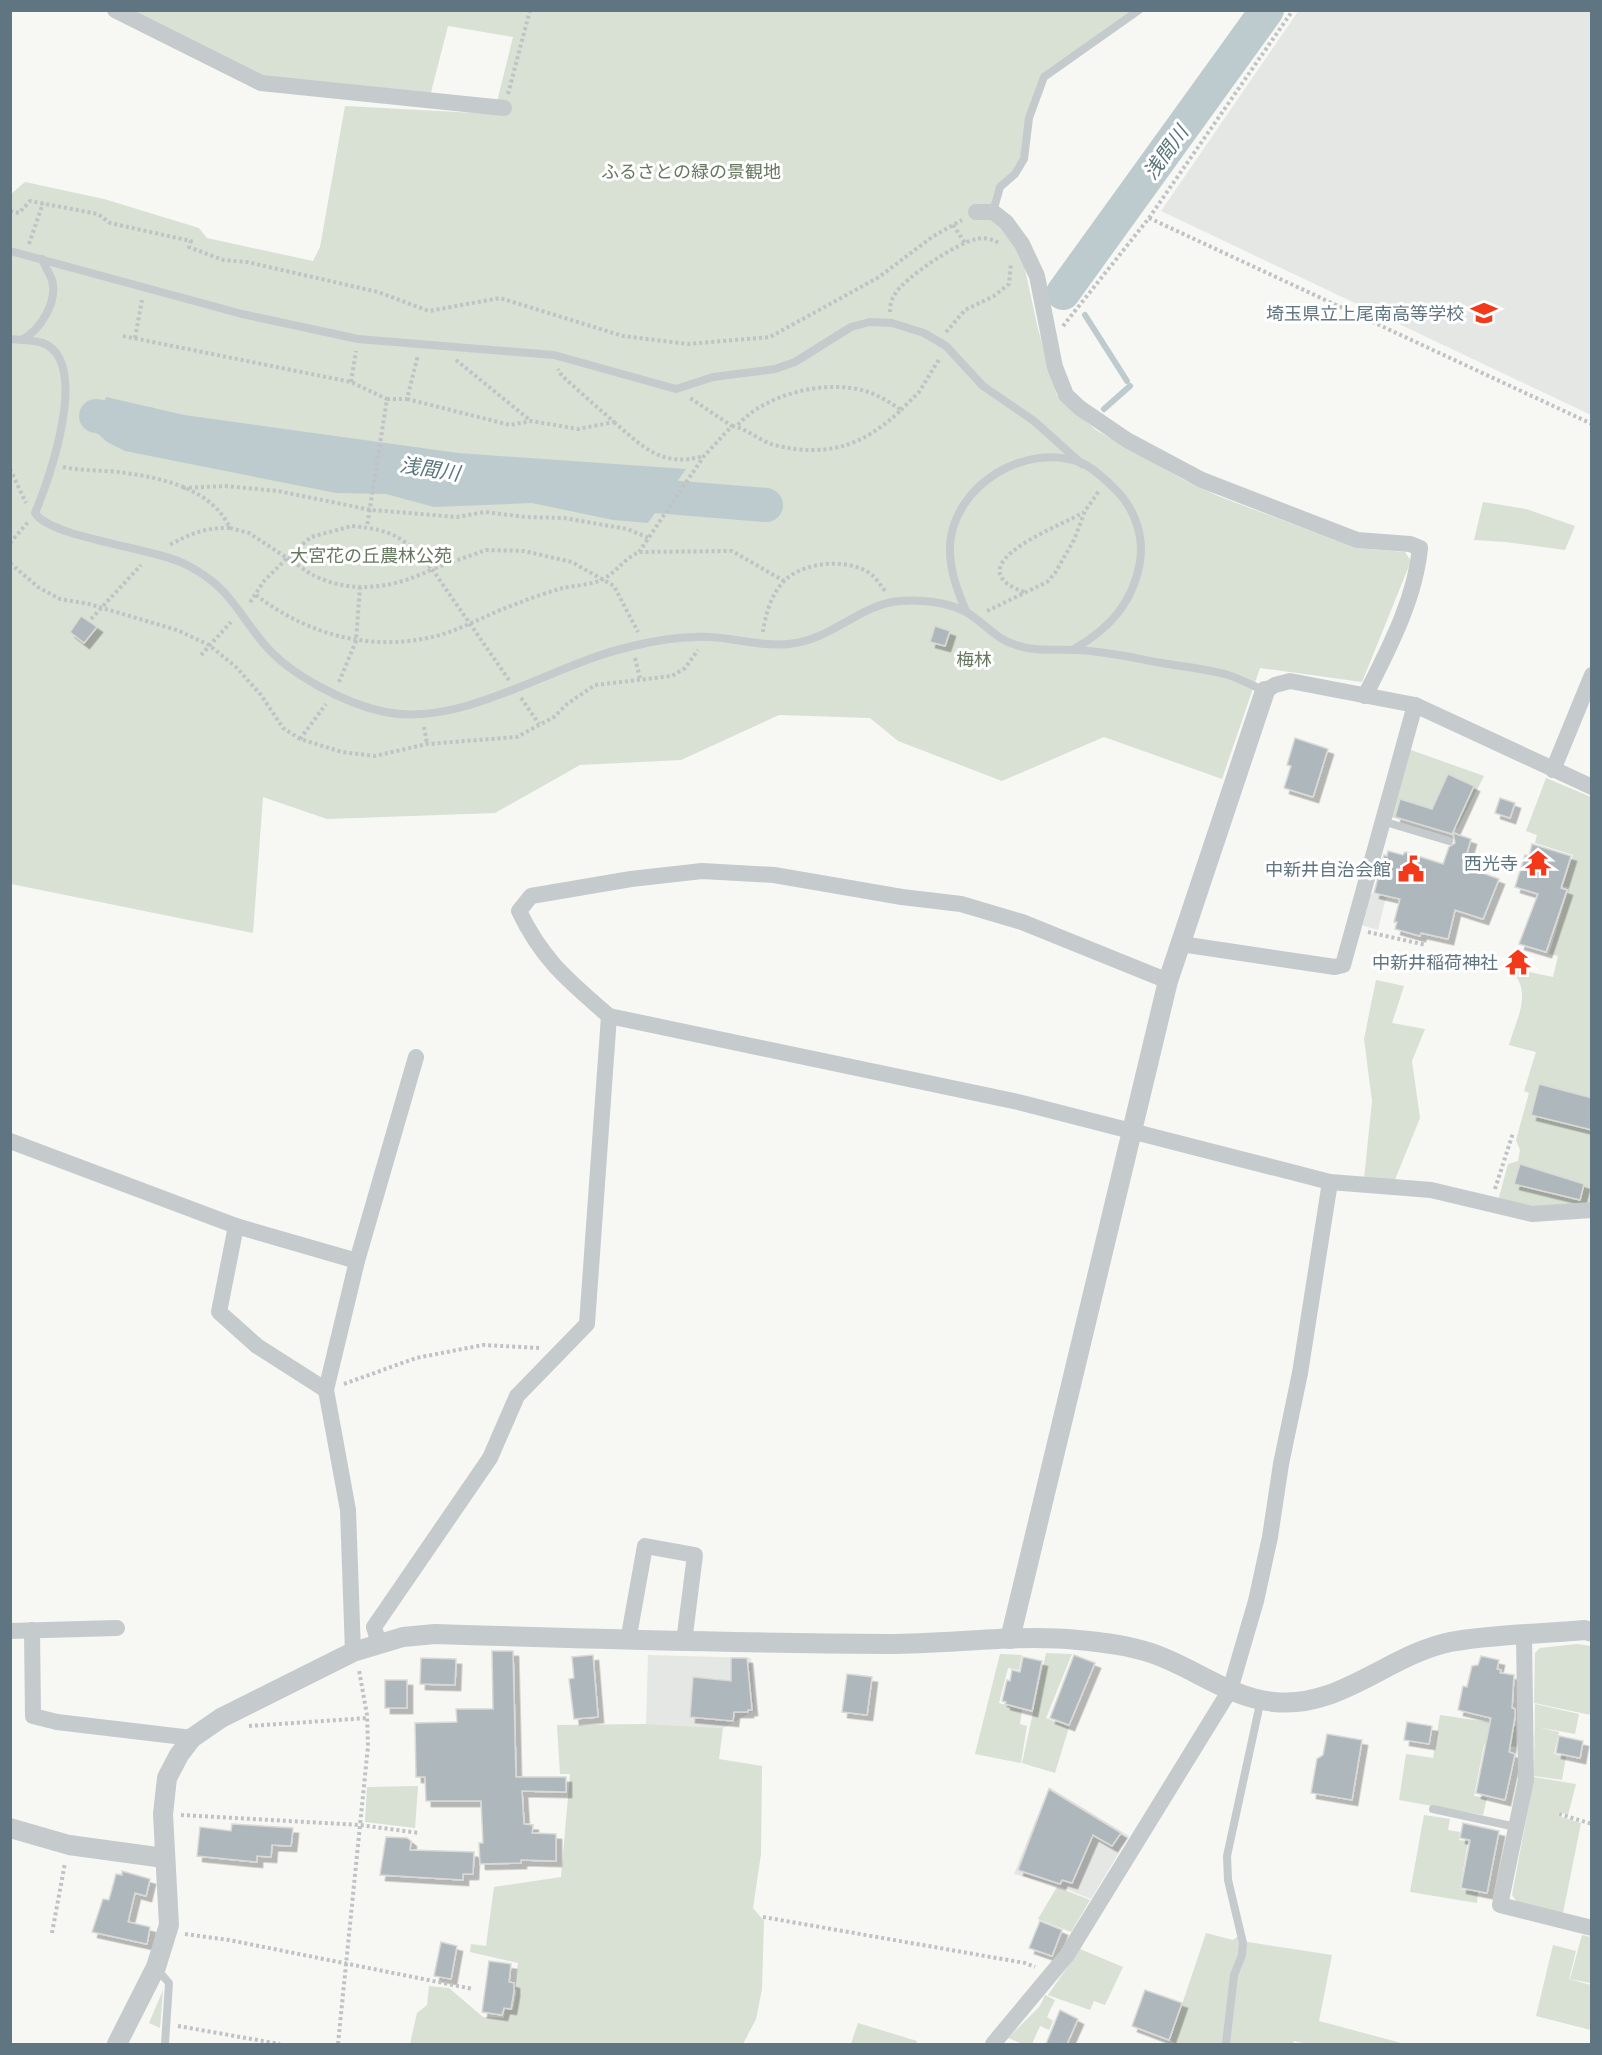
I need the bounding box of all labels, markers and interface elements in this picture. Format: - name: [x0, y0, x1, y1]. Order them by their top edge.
- water label: 浅間川: [1138, 119, 1194, 183]
- park label: ふるさとの緑の景観地: [601, 160, 781, 182]
- school or university icon: 埼玉県立上尾南高等学校: [1469, 298, 1499, 328]
- place label: 埼玉県立上尾南高等学校: [1266, 302, 1464, 324]
- water label: 浅間川: [398, 451, 463, 485]
- park label: 大宮花の丘農林公苑: [290, 544, 452, 566]
- park label: 梅林: [956, 648, 992, 670]
- temple icon: 西光寺: [1523, 848, 1553, 878]
- place label: 西光寺: [1464, 852, 1518, 874]
- public building icon: 中新井自治会館: [1396, 854, 1426, 884]
- place label: 中新井自治会館: [1265, 858, 1391, 880]
- temple icon: 中新井稲荷神社: [1503, 947, 1533, 977]
- place label: 中新井稲荷神社: [1372, 951, 1498, 973]

